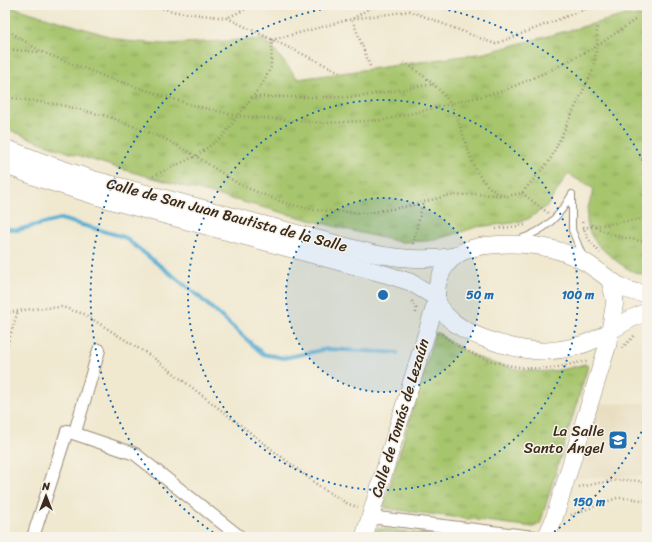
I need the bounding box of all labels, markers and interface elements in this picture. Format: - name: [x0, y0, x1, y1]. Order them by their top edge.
- street label: Calle de San Juan Bautista de la Salle: [104, 170, 351, 260]
- text: 50 m: [466, 284, 494, 306]
- text: 100 m: [562, 284, 595, 306]
- centre of rings: [376, 288, 390, 302]
- street label: Calle de Tomás de Lezaún: [363, 335, 437, 501]
- place label: La Salle Santo Ángel: [524, 418, 605, 461]
- school or university icon: La Salle Santo Ángel: [607, 429, 629, 451]
- north arrow: [26, 476, 66, 516]
- text: N: [41, 477, 50, 496]
- text: 150 m: [573, 491, 606, 513]

